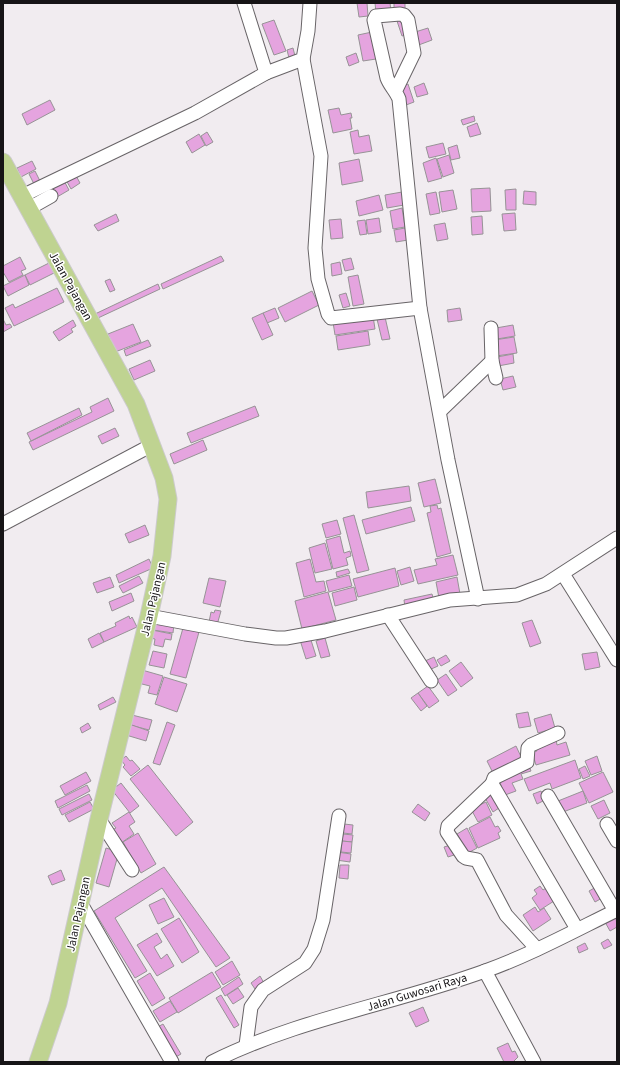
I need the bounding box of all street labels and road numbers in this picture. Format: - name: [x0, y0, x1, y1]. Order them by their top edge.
- street label: Jalan Pajangan: [45, 249, 96, 324]
- street label: Jalan Pajangan: [137, 560, 170, 638]
- street label: Jalan Pajangan: [62, 875, 95, 953]
- street label: Jalan Guwosari Raya: [365, 969, 469, 1016]

